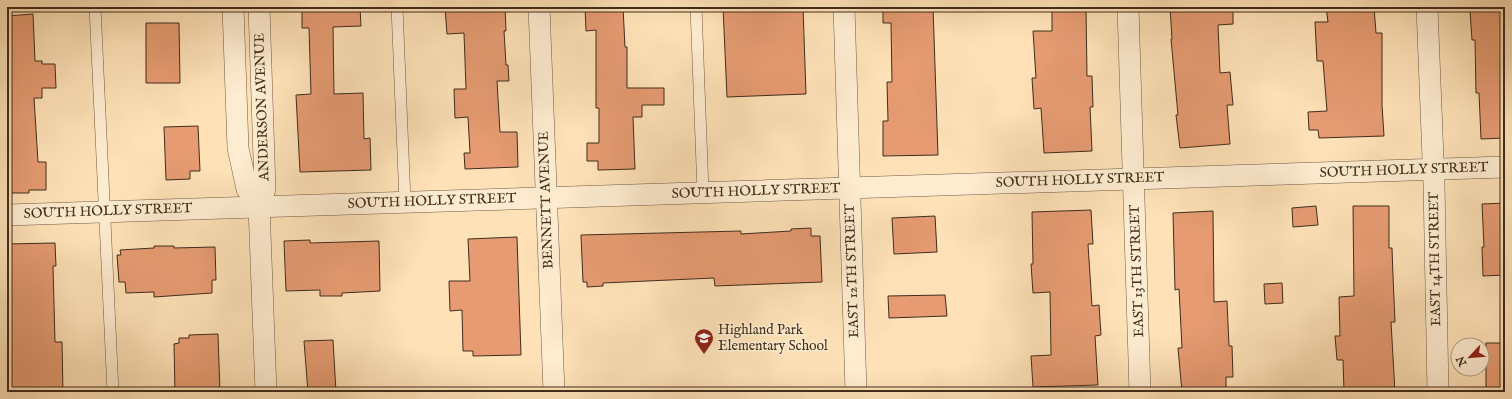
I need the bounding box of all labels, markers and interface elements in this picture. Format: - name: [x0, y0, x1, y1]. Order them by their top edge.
- street label: ANDERSON AVENUE: [250, 32, 274, 182]
- street label: BENNETT AVENUE: [535, 130, 557, 269]
- street label: SOUTH HOLLY STREET: [1319, 158, 1489, 182]
- street label: SOUTH HOLLY STREET: [995, 168, 1165, 192]
- street label: SOUTH HOLLY STREET: [671, 179, 841, 203]
- street label: SOUTH HOLLY STREET: [347, 189, 517, 213]
- street label: EAST 14TH STREET: [1425, 191, 1445, 326]
- street label: SOUTH HOLLY STREET: [23, 199, 193, 223]
- street label: EAST 12TH STREET: [841, 203, 863, 338]
- street label: EAST 13TH STREET: [1126, 203, 1148, 338]
- place label: Highland Park Elementary School: [718, 321, 828, 355]
- school or university icon: Highland Park Elementary School: [693, 327, 715, 355]
- north arrow: [1450, 337, 1490, 377]
- text: N: [1453, 353, 1471, 369]

